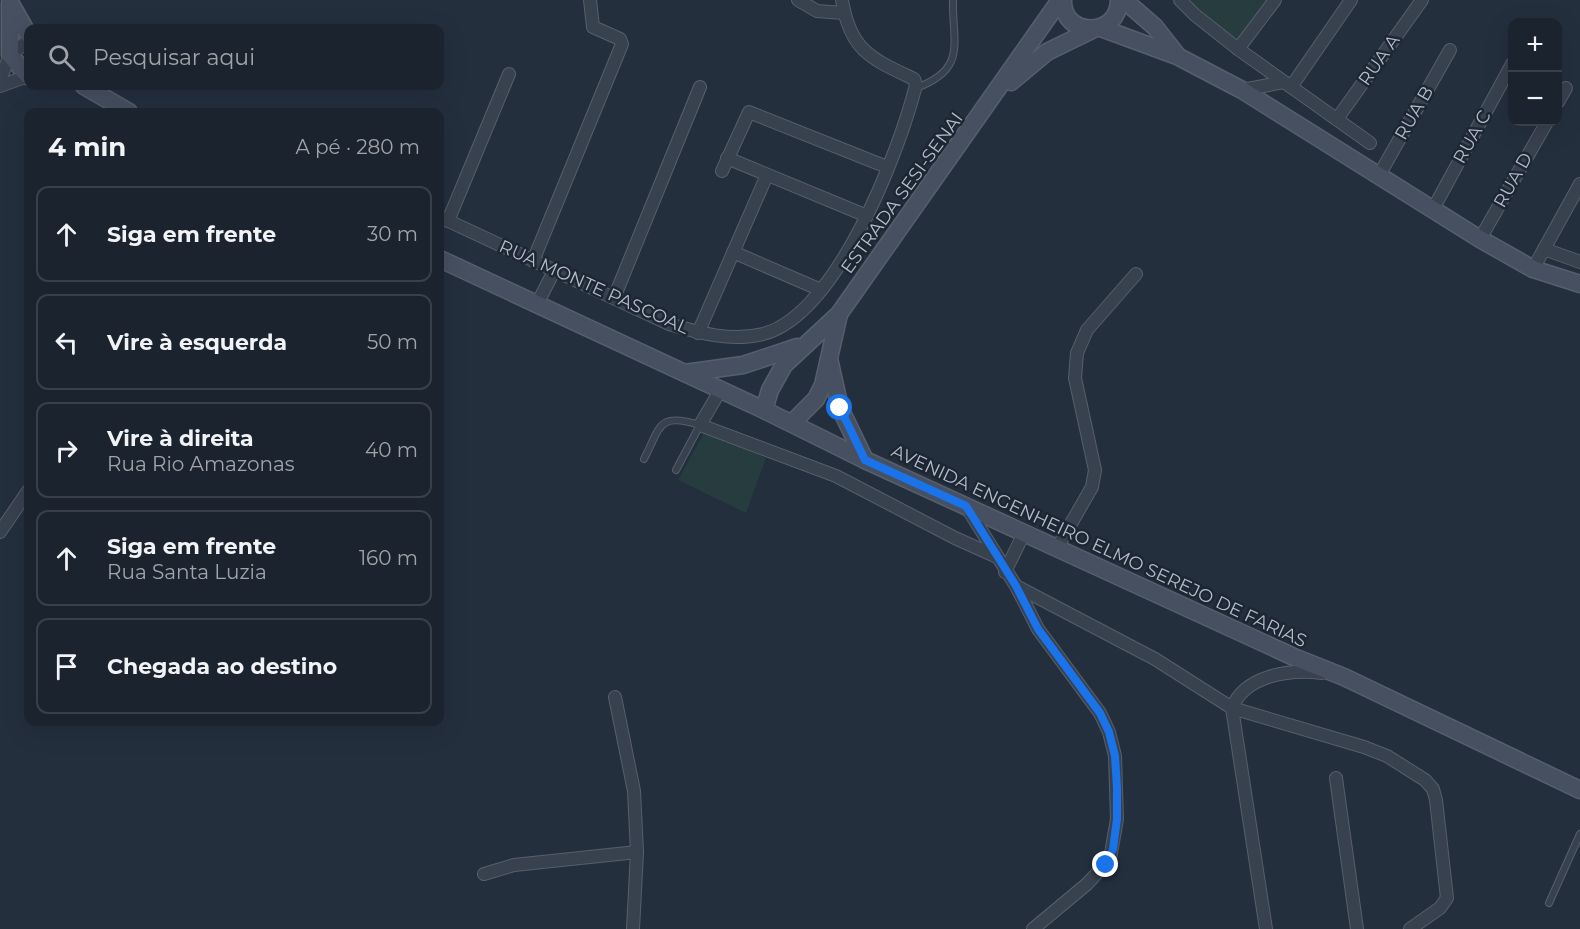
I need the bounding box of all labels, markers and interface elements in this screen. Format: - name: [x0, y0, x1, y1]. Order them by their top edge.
- map controls: [1508, 18, 1562, 126]
- button: +: [1508, 18, 1562, 72]
- search box: [24, 24, 444, 90]
- street label: RUA A: [1353, 30, 1405, 90]
- icon: search: [45, 41, 78, 74]
- text: Pesquisar aqui: [93, 44, 255, 71]
- button: −: [1508, 72, 1562, 126]
- street label: RUA B: [1390, 82, 1438, 144]
- street label: RUA C: [1448, 106, 1496, 167]
- street label: ESTRADA SESI-SENAI: [836, 108, 968, 278]
- text: 4 min: [48, 131, 126, 163]
- text: A pé · 280 m: [295, 135, 420, 159]
- street label: RUA D: [1489, 149, 1537, 211]
- icon: ahead: [50, 218, 83, 251]
- text: Siga em frente: [107, 221, 276, 248]
- text: 30 m: [367, 222, 418, 246]
- street label: RUA MONTE PASCOAL: [496, 235, 693, 339]
- icon: left: [50, 326, 83, 359]
- text: Vire à esquerda: [107, 329, 287, 356]
- text: 50 m: [367, 330, 418, 354]
- route start: [826, 394, 852, 420]
- text: Vire à direita: [107, 425, 254, 452]
- icon: right: [50, 434, 83, 467]
- text: 40 m: [365, 438, 418, 462]
- street label: AVENIDA ENGENHEIRO ELMO SEREJO DE FARIAS: [888, 440, 1310, 652]
- text: Rua Rio Amazonas: [107, 452, 295, 476]
- text: Siga em frente: [107, 533, 276, 560]
- icon: ahead: [50, 542, 83, 575]
- text: 160 m: [359, 546, 418, 570]
- text: Rua Santa Luzia: [107, 560, 267, 584]
- icon: arrive: [50, 650, 83, 683]
- text: Chegada ao destino: [107, 653, 337, 680]
- route end: [1092, 851, 1118, 877]

